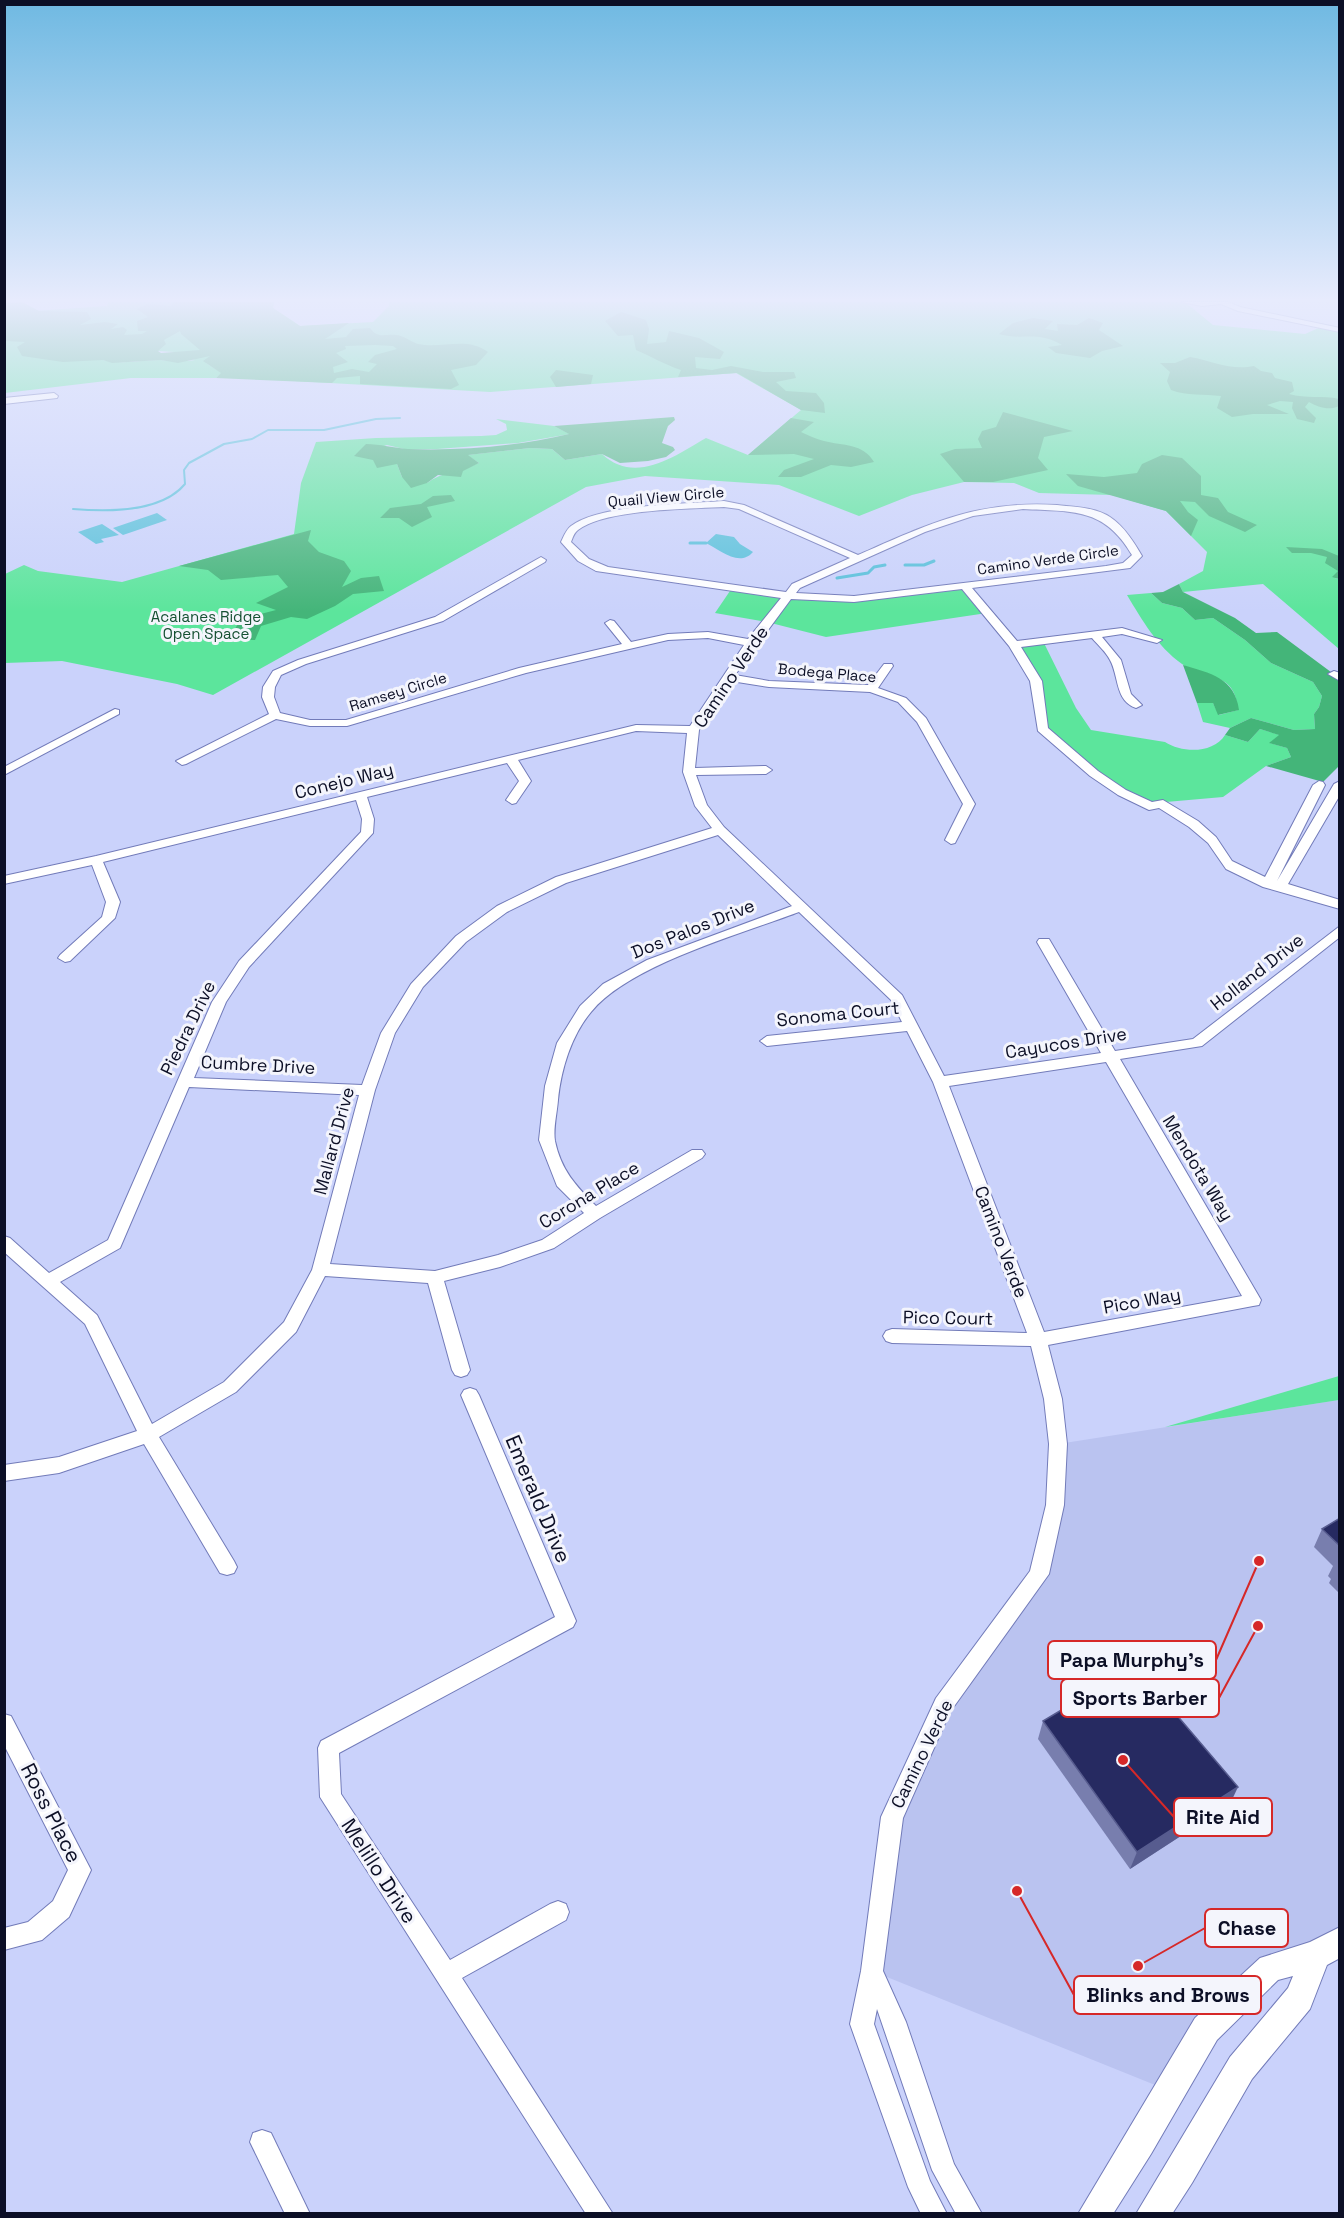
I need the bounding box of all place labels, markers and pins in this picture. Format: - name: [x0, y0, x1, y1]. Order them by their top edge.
- callout: Papa Murphy's: [1048, 1641, 1216, 1679]
- callout: Sports Barber: [1061, 1679, 1219, 1717]
- callout: Rite Aid: [1174, 1798, 1272, 1836]
- callout: Chase: [1205, 1909, 1288, 1947]
- callout: Blinks and Brows: [1074, 1976, 1261, 2014]

